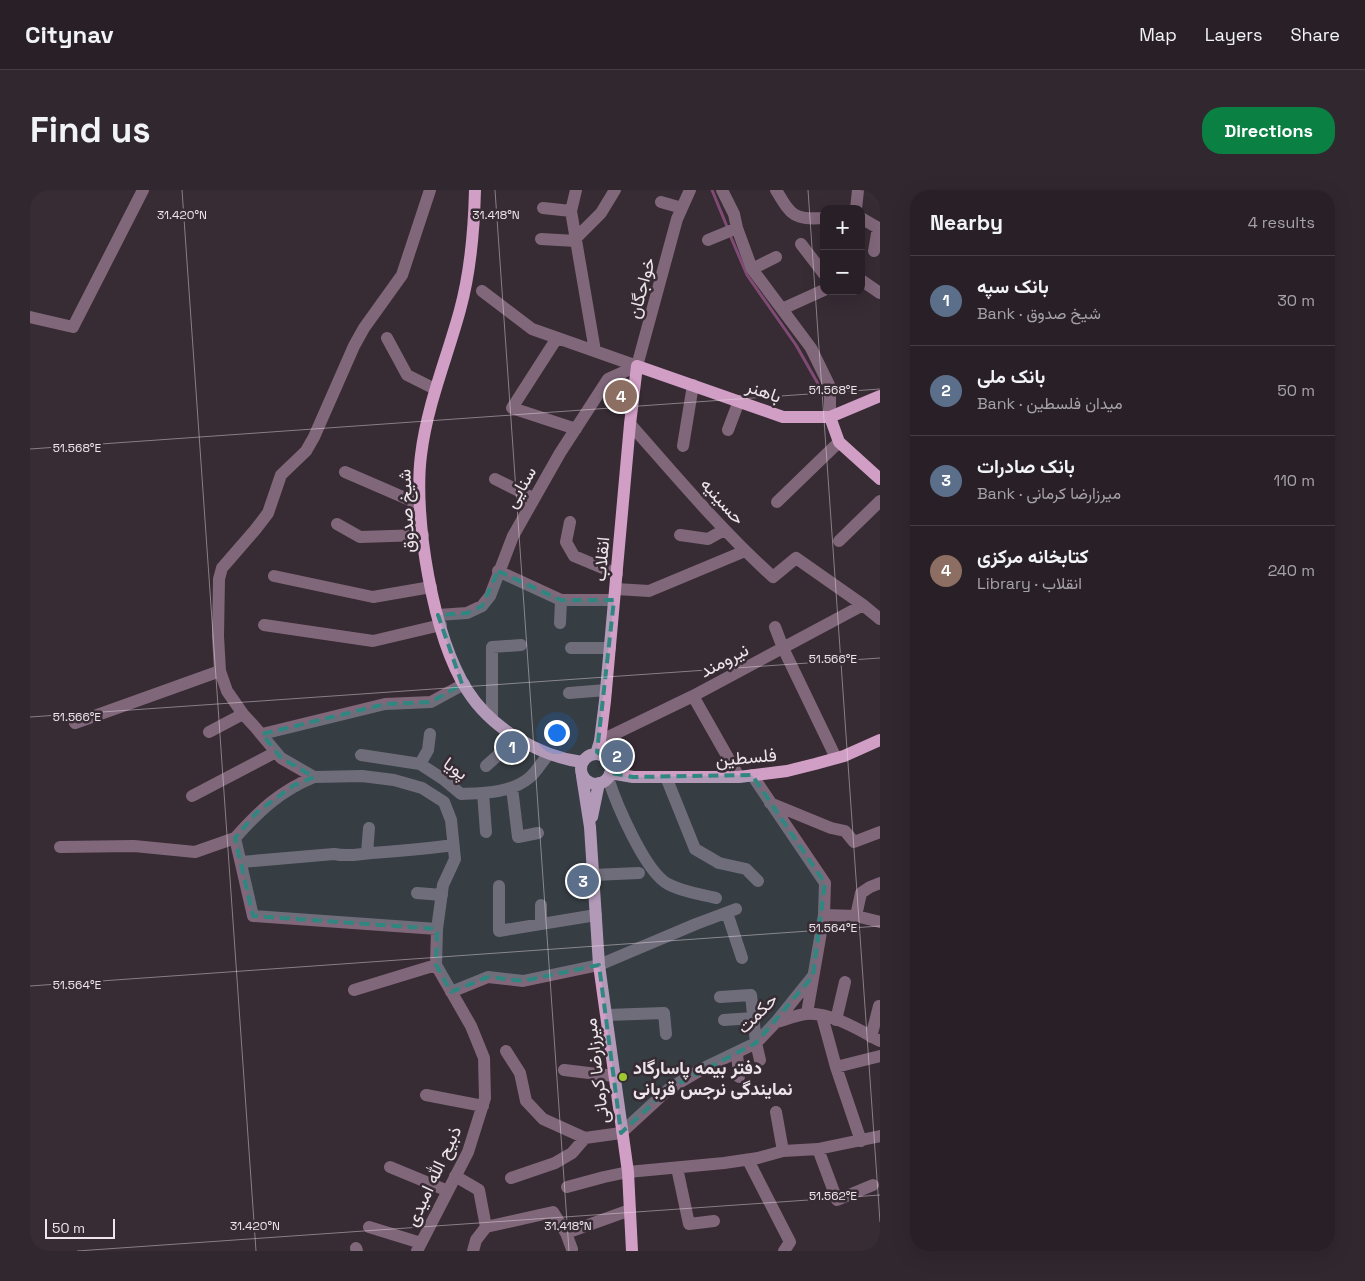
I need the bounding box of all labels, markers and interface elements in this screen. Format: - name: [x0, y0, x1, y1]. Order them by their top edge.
- text: Citynav: [25, 19, 114, 50]
- text: Map: [1139, 23, 1177, 46]
- text: Layers: [1205, 23, 1262, 46]
- text: Share: [1290, 23, 1340, 46]
- button: Directions: [1202, 107, 1335, 154]
- text: Find us: [30, 108, 151, 152]
- map controls: [820, 205, 865, 295]
- button: +: [820, 205, 865, 250]
- text: 31.420°N: [157, 207, 207, 223]
- text: 31.418°N: [472, 207, 520, 223]
- text: Nearby: [930, 209, 1003, 236]
- text: 4 results: [1248, 212, 1315, 233]
- button: −: [820, 250, 865, 295]
- street label: خواجگان: [622, 255, 660, 321]
- text: بانک سپه: [977, 274, 1049, 299]
- text: 1: [942, 290, 950, 311]
- text: 30 m: [1277, 290, 1315, 311]
- text: Bank · شیخ صدوق: [977, 303, 1101, 324]
- text: بانک ملی: [977, 364, 1045, 389]
- street label: باهنر: [742, 374, 785, 408]
- pin: 4: [605, 377, 637, 415]
- text: 2: [941, 380, 951, 401]
- text: 50 m: [1277, 380, 1315, 401]
- text: 51.568°E: [809, 382, 857, 398]
- text: Bank · میدان فلسطین: [977, 393, 1123, 414]
- text: 51.568°E: [53, 440, 101, 456]
- text: بانک صادرات: [977, 454, 1075, 479]
- street label: سنایی: [499, 462, 541, 512]
- street label: شیخ صدوق: [392, 468, 421, 553]
- text: 3: [941, 470, 951, 491]
- text: 110 m: [1273, 470, 1315, 491]
- street label: حسینیه: [696, 473, 750, 529]
- text: Bank · میرزارضا کرمانی: [977, 483, 1121, 504]
- street label: انقلاب: [588, 536, 614, 582]
- text: کتابخانه مرکزی: [977, 544, 1089, 569]
- text: 4: [941, 560, 951, 581]
- text: 240 m: [1268, 560, 1315, 581]
- text: Library · انقلاب: [977, 573, 1082, 594]
- street label: نیرومند: [696, 638, 752, 682]
- text: 51.566°E: [809, 651, 857, 667]
- text: 51.566°E: [53, 709, 101, 725]
- your location: [544, 720, 570, 746]
- pin: 1: [496, 728, 528, 766]
- pin: 2: [601, 737, 633, 775]
- street label: فلسطین: [714, 743, 778, 771]
- street label: پویا: [439, 751, 473, 785]
- pin: 3: [567, 862, 599, 900]
- text: 51.564°E: [809, 920, 857, 936]
- text: 51.564°E: [53, 977, 101, 993]
- street label: حکمت: [732, 988, 782, 1038]
- street label: میرزارضا کرمانی: [578, 1017, 614, 1125]
- place label: دفتر بیمه پاسارگاد نمایندگی نرجس قربانی: [633, 1056, 793, 1100]
- marker: دفتر بیمه پاسارگاد نمایندگی نرجس قربانی: [617, 1071, 629, 1083]
- street label: ذبیح الله امیدی: [400, 1122, 467, 1230]
- text: 51.562°E: [809, 1188, 857, 1204]
- scale bar: [45, 1216, 115, 1239]
- text: 31.420°N: [230, 1218, 280, 1234]
- text: 31.418°N: [544, 1218, 592, 1234]
- text: 50 m: [52, 1219, 85, 1237]

